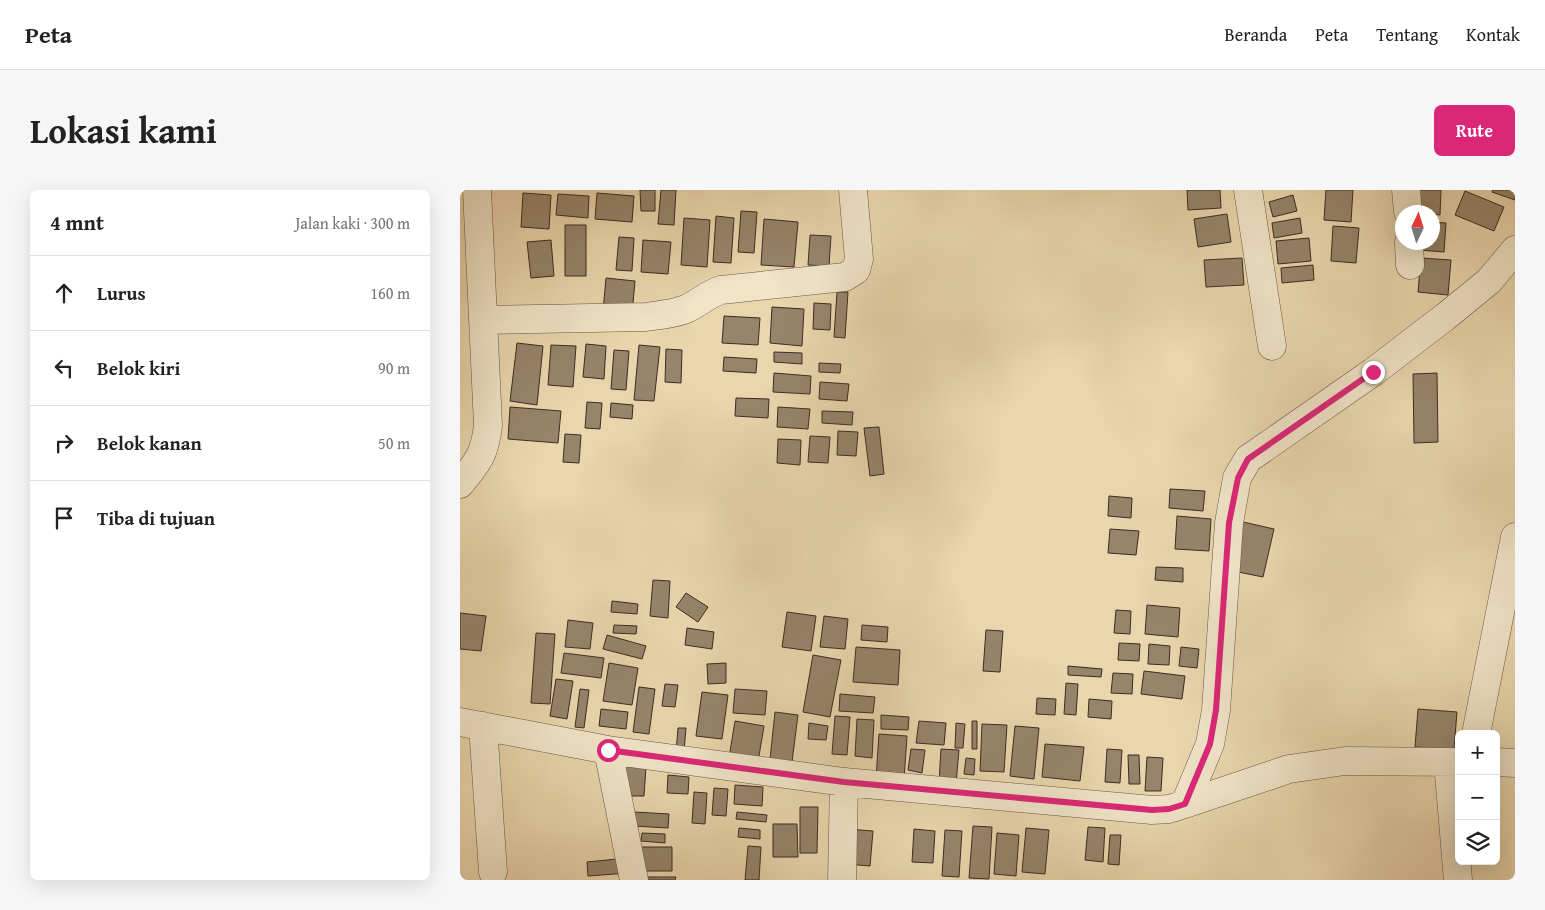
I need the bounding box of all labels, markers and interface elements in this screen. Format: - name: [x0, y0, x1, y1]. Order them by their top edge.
- text: Peta: [25, 17, 72, 52]
- text: Beranda: [1225, 21, 1287, 48]
- text: Peta: [1315, 21, 1348, 48]
- text: Tentang: [1376, 21, 1438, 48]
- text: Kontak: [1466, 21, 1520, 48]
- text: Lokasi kami: [30, 105, 217, 156]
- button: Rute: [1434, 105, 1515, 156]
- north arrow: [1395, 205, 1440, 250]
- text: 4 mnt: [50, 207, 104, 238]
- text: Jalan kaki · 300 m: [295, 211, 410, 235]
- icon: ahead: [50, 279, 78, 307]
- text: Lurus: [97, 279, 146, 307]
- text: 160 m: [370, 281, 410, 305]
- icon: left: [50, 354, 78, 382]
- text: Belok kiri: [97, 354, 180, 382]
- text: 90 m: [378, 356, 410, 380]
- route end: [1362, 361, 1385, 384]
- icon: right: [50, 429, 78, 457]
- text: Belok kanan: [97, 429, 202, 457]
- text: 50 m: [378, 431, 410, 455]
- icon: arrive: [50, 504, 78, 532]
- text: Tiba di tujuan: [97, 504, 215, 532]
- map controls: [1455, 730, 1500, 865]
- button: +: [1455, 730, 1500, 775]
- route start: [597, 739, 620, 762]
- button: −: [1455, 775, 1500, 820]
- button: layers: [1455, 820, 1500, 865]

